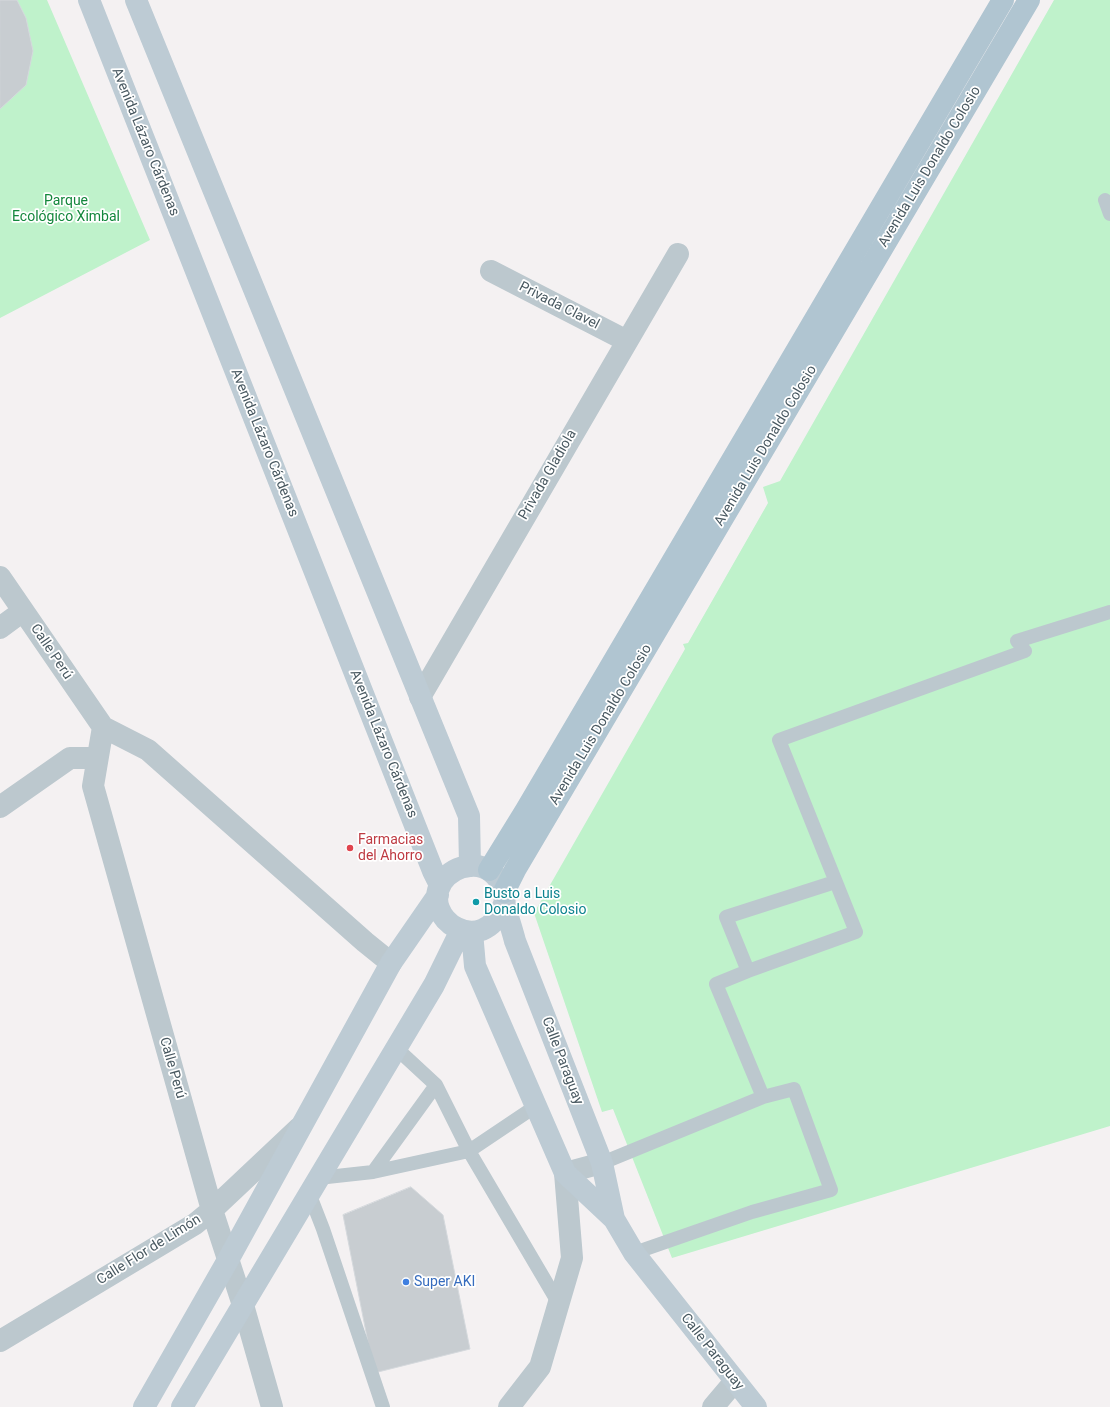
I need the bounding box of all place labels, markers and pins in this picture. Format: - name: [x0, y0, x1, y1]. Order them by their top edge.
- place label: Farmacias del Ahorro: [358, 832, 423, 864]
- marker: Farmacias del Ahorro: [345, 843, 355, 853]
- place label: Busto a Luis Donaldo Colosio: [484, 886, 586, 918]
- marker: Busto a Luis Donaldo Colosio: [471, 897, 481, 907]
- place label: Super AKI: [414, 1274, 475, 1290]
- marker: Super AKI: [401, 1277, 411, 1287]

